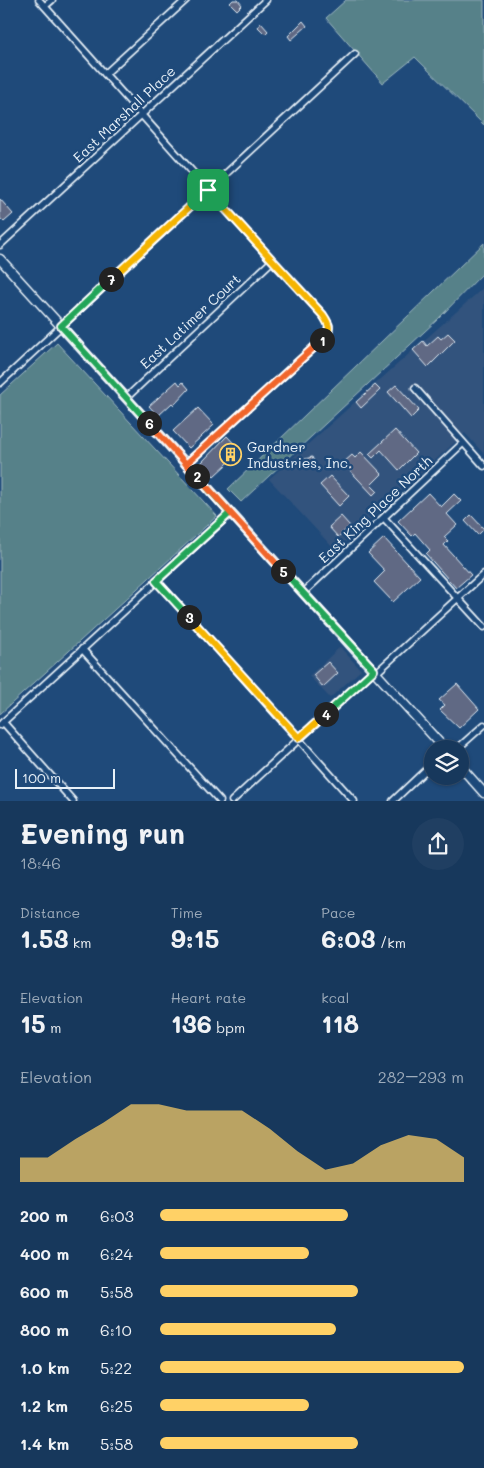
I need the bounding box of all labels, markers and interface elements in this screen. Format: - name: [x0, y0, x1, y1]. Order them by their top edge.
- street label: East Marshall Place: [69, 61, 179, 167]
- pin: [187, 169, 229, 211]
- icon: arrive: [194, 176, 222, 204]
- pin: 7: [98, 266, 124, 292]
- street label: East Latimer Court: [136, 269, 244, 373]
- text: 7: [108, 270, 115, 289]
- pin: 1: [310, 328, 334, 352]
- text: 1: [319, 331, 326, 350]
- pin: 6: [136, 410, 162, 436]
- text: 6: [145, 414, 154, 433]
- place label: Gardner Industries, Inc.: [247, 437, 352, 472]
- building icon: Gardner Industries, Inc.: [219, 442, 243, 466]
- street label: East King Place North: [314, 451, 436, 567]
- pin: 2: [184, 464, 210, 488]
- text: 2: [194, 467, 201, 486]
- pin: 5: [270, 558, 296, 584]
- text: 5: [279, 562, 288, 581]
- pin: 3: [176, 604, 202, 630]
- text: 3: [185, 608, 194, 627]
- pin: 4: [314, 702, 338, 726]
- text: 4: [322, 705, 331, 724]
- map controls: [424, 740, 469, 785]
- button: layers: [424, 740, 469, 785]
- scale bar: [15, 766, 115, 789]
- text: 100 m: [22, 768, 61, 787]
- text: Evening run: [20, 815, 185, 851]
- button: share: [412, 818, 464, 870]
- text: 18:46: [20, 852, 61, 873]
- text: Distance: [20, 903, 80, 922]
- text: Time: [171, 903, 203, 922]
- text: Pace: [321, 903, 356, 922]
- text: 1.53: [20, 922, 68, 954]
- text: 9:15: [171, 922, 219, 954]
- text: 6:03: [321, 922, 375, 954]
- text: km: [68, 933, 91, 952]
- text: /km: [375, 933, 406, 952]
- text: Elevation: [20, 988, 83, 1007]
- text: Heart rate: [171, 988, 246, 1007]
- text: kcal: [321, 988, 349, 1007]
- text: 15: [20, 1007, 46, 1039]
- text: 136: [171, 1007, 212, 1039]
- text: 118: [321, 1007, 359, 1039]
- text: m: [46, 1018, 61, 1037]
- text: bpm: [212, 1018, 245, 1037]
- text: Elevation: [20, 1066, 92, 1087]
- text: 282–293 m: [378, 1066, 464, 1087]
- text: 200 m: [20, 1205, 68, 1226]
- text: 6:03: [100, 1205, 134, 1226]
- text: 400 m: [20, 1243, 69, 1264]
- text: 6:24: [100, 1243, 133, 1264]
- text: 600 m: [20, 1281, 69, 1302]
- text: 5:58: [100, 1281, 133, 1302]
- text: 800 m: [20, 1319, 69, 1340]
- text: 6:10: [100, 1319, 132, 1340]
- text: 1.0 km: [20, 1357, 69, 1378]
- text: 5:22: [100, 1357, 132, 1378]
- text: 1.2 km: [20, 1395, 68, 1416]
- text: 6:25: [100, 1395, 133, 1416]
- text: 1.4 km: [20, 1433, 69, 1454]
- text: 5:58: [100, 1433, 133, 1454]

